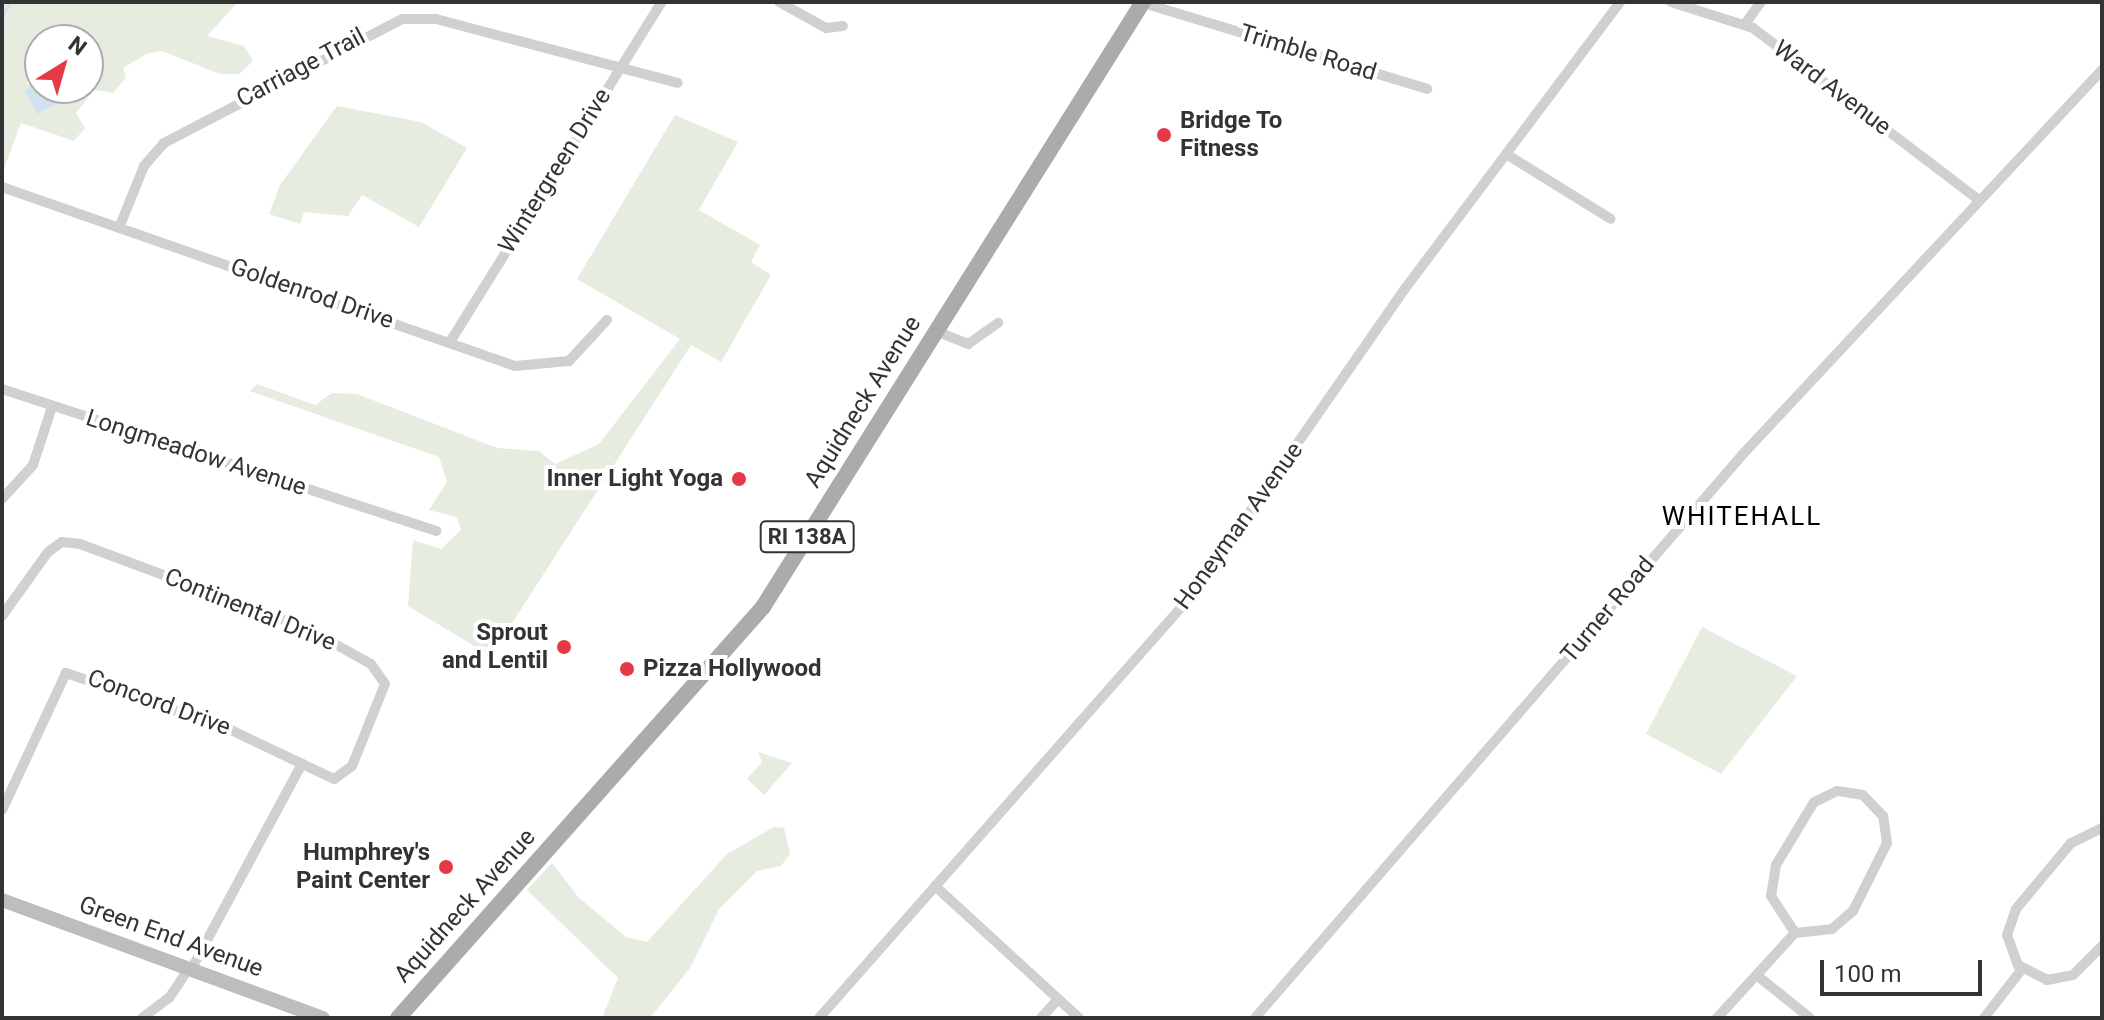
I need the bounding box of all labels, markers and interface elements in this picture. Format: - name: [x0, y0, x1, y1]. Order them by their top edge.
- street label: Trimble Road: [1236, 19, 1380, 87]
- street label: Carriage Trail: [232, 22, 370, 114]
- north arrow: [24, 24, 104, 104]
- text: N: [64, 31, 91, 61]
- street label: Ward Avenue: [1767, 34, 1897, 142]
- street label: Wintergreen Drive: [493, 83, 617, 259]
- place label: Bridge To Fitness: [1180, 107, 1283, 163]
- marker: Bridge To Fitness: [1155, 126, 1173, 144]
- street label: Goldenrod Drive: [227, 253, 397, 335]
- street label: Aquidneck Avenue: [799, 311, 927, 493]
- street label: Longmeadow Avenue: [82, 404, 310, 502]
- street label: Honeyman Avenue: [1169, 437, 1309, 615]
- place label: Inner Light Yoga: [547, 465, 723, 493]
- marker: Inner Light Yoga: [730, 470, 748, 488]
- district label: WHITEHALL: [1662, 501, 1822, 533]
- road number: RI 138A: [759, 519, 855, 555]
- street label: Turner Road: [1555, 551, 1661, 669]
- street label: Continental Drive: [160, 563, 340, 657]
- place label: Sprout and Lentil: [442, 619, 548, 675]
- marker: Sprout and Lentil: [555, 638, 573, 656]
- place label: Pizza Hollywood: [643, 655, 822, 683]
- marker: Pizza Hollywood: [618, 660, 636, 678]
- street label: Concord Drive: [84, 664, 234, 742]
- street label: Aquidneck Avenue: [388, 823, 542, 989]
- place label: Humphrey's Paint Center: [296, 839, 430, 895]
- marker: Humphrey's Paint Center: [437, 858, 455, 876]
- street label: Green End Avenue: [75, 890, 267, 984]
- scale bar: [1824, 944, 1986, 994]
- text: 100 m: [1834, 960, 1901, 988]

